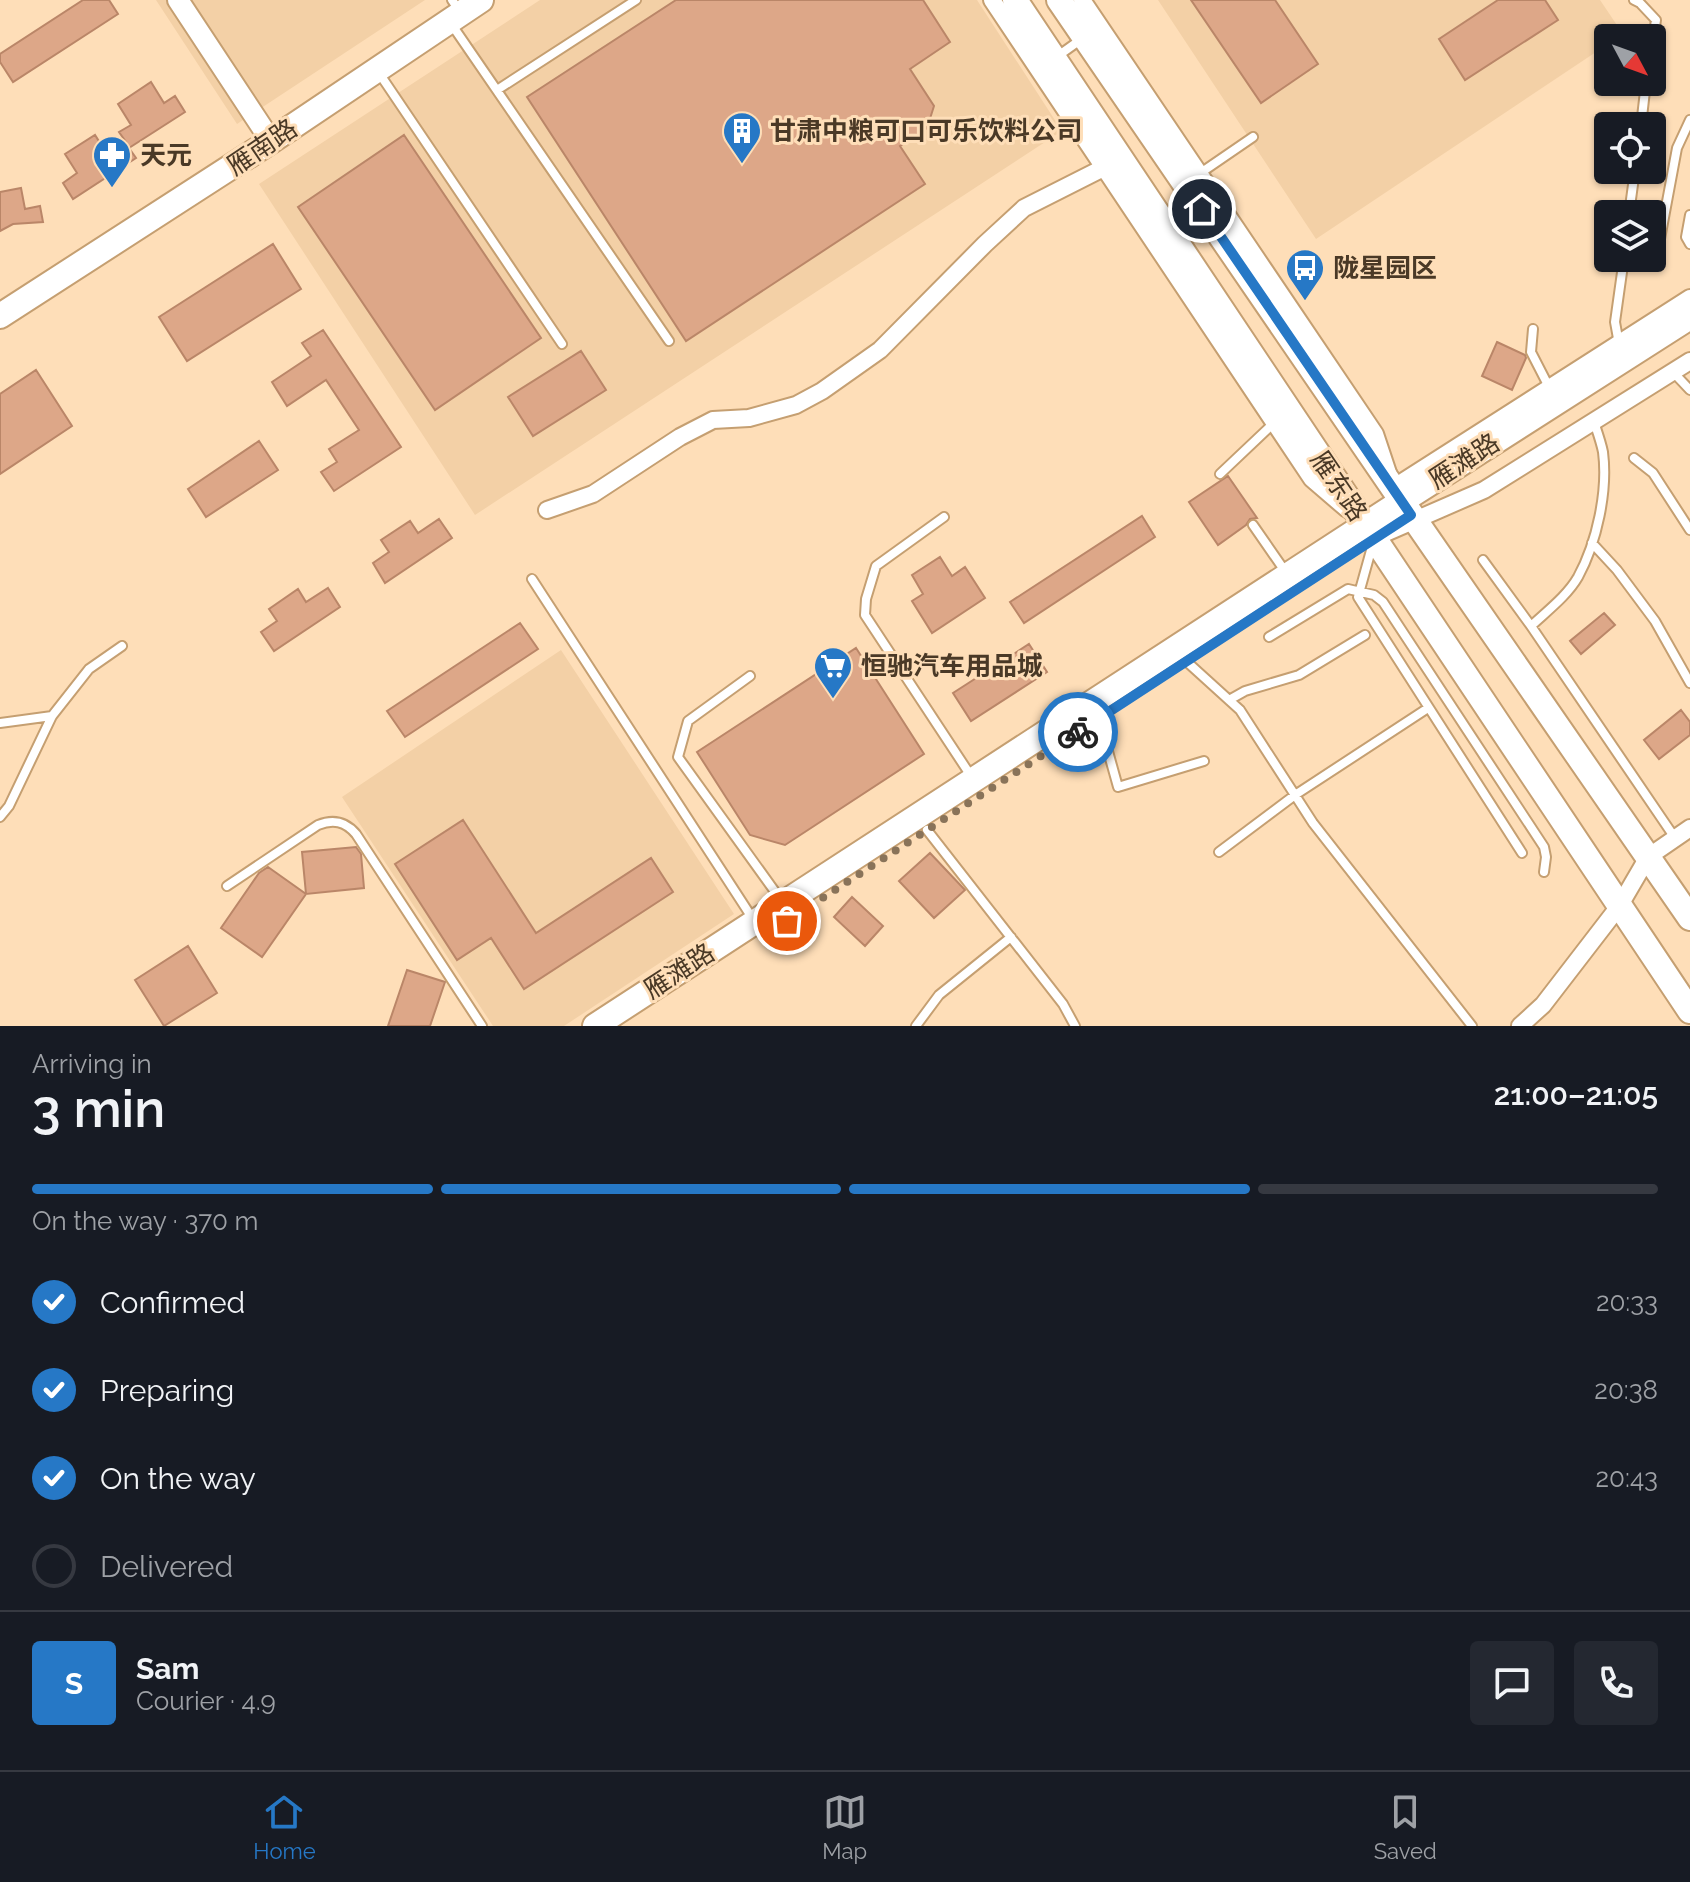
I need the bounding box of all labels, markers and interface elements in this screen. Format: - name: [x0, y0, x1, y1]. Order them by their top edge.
- north arrow: [1594, 24, 1666, 96]
- map controls: [1594, 24, 1666, 272]
- building icon: 甘肃中粮可口可乐饮料公司: [721, 110, 763, 165]
- button: locate: [1594, 112, 1666, 184]
- street label: 雁南路: [221, 113, 303, 181]
- place label: 甘肃中粮可口可乐饮料公司: [770, 116, 1082, 146]
- pharmacy icon: 天元: [91, 134, 133, 189]
- place label: 天元: [140, 140, 192, 170]
- pin: [1168, 175, 1236, 243]
- icon: home: [1180, 187, 1224, 231]
- button: layers: [1594, 200, 1666, 272]
- bus stop icon: 陇星园区: [1284, 247, 1326, 302]
- place label: 陇星园区: [1333, 253, 1437, 283]
- street label: 雁滩路: [1423, 427, 1505, 495]
- street label: 雁东路: [1305, 445, 1373, 527]
- supermarket icon: 恒驰汽车用品城: [812, 645, 854, 700]
- place label: 恒驰汽车用品城: [861, 651, 1043, 681]
- courier: [1038, 692, 1118, 772]
- icon: bike: [1056, 710, 1100, 754]
- pin: [753, 887, 821, 955]
- icon: bag: [765, 899, 809, 943]
- street label: 雁滩路: [638, 937, 720, 1005]
- text: Arriving in: [32, 1049, 152, 1079]
- text: 21:00–21:05: [1494, 1077, 1658, 1112]
- text: 3 min: [32, 1078, 165, 1139]
- text: On the way · 370 m: [32, 1206, 258, 1236]
- icon: check: [32, 1280, 76, 1324]
- text: Confirmed: [100, 1285, 245, 1320]
- text: 20:33: [1596, 1287, 1658, 1317]
- icon: check: [32, 1368, 76, 1412]
- text: Preparing: [100, 1373, 234, 1408]
- text: 20:38: [1594, 1375, 1658, 1405]
- icon: check: [32, 1456, 76, 1500]
- text: On the way: [100, 1461, 256, 1496]
- text: 20:43: [1596, 1463, 1658, 1493]
- text: Delivered: [100, 1549, 233, 1584]
- button: chat: [1470, 1641, 1554, 1725]
- button: phone: [1574, 1641, 1658, 1725]
- text: Sam: [136, 1651, 199, 1686]
- text: S: [65, 1666, 83, 1701]
- text: Courier · 4.9: [136, 1686, 276, 1716]
- tab: Home: [253, 1790, 316, 1864]
- tab: Map: [822, 1790, 867, 1864]
- tab: Saved: [1374, 1790, 1437, 1864]

